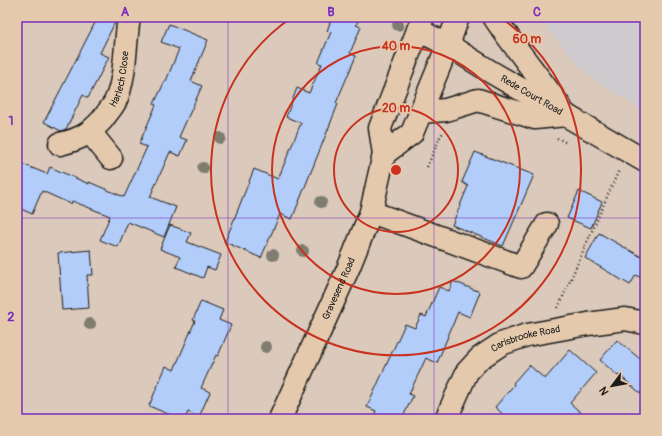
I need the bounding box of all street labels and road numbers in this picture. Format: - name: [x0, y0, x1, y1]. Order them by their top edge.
- street label: Harlech Close: [107, 51, 132, 110]
- street label: Rede Court Road: [498, 73, 565, 118]
- street label: Gravesend Road: [320, 256, 358, 322]
- street label: Carisbrooke Road: [489, 323, 561, 355]

